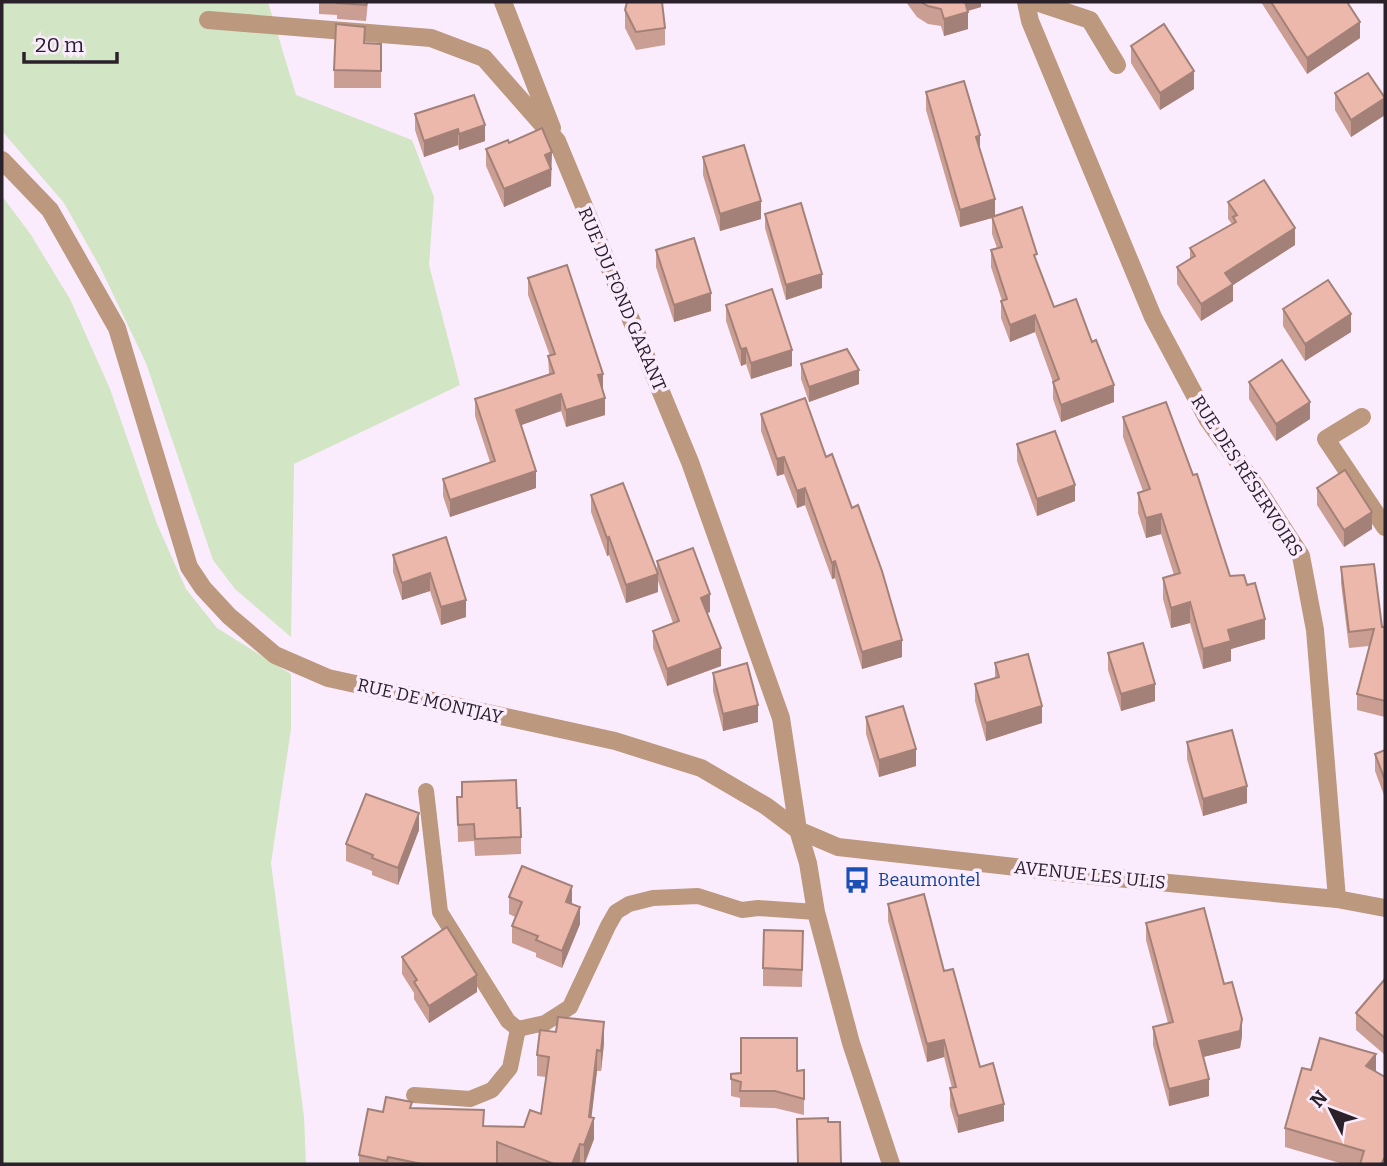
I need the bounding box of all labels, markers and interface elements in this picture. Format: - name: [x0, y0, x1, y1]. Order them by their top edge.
- scale bar: [24, 21, 117, 65]
- text: 20 m: [35, 32, 84, 58]
- street label: RUE DU FOND GARANT: [573, 204, 671, 394]
- street label: RUE DES RÉSERVOIRS: [1187, 391, 1308, 561]
- street label: RUE DE MONTJAY: [355, 674, 505, 729]
- street label: AVENUE LES ULIS: [1013, 856, 1167, 894]
- bus stop icon: Beaumontel: [842, 865, 872, 895]
- place label: Beaumontel: [878, 869, 980, 891]
- north arrow: [1296, 1075, 1366, 1145]
- text: N: [1305, 1086, 1332, 1112]

